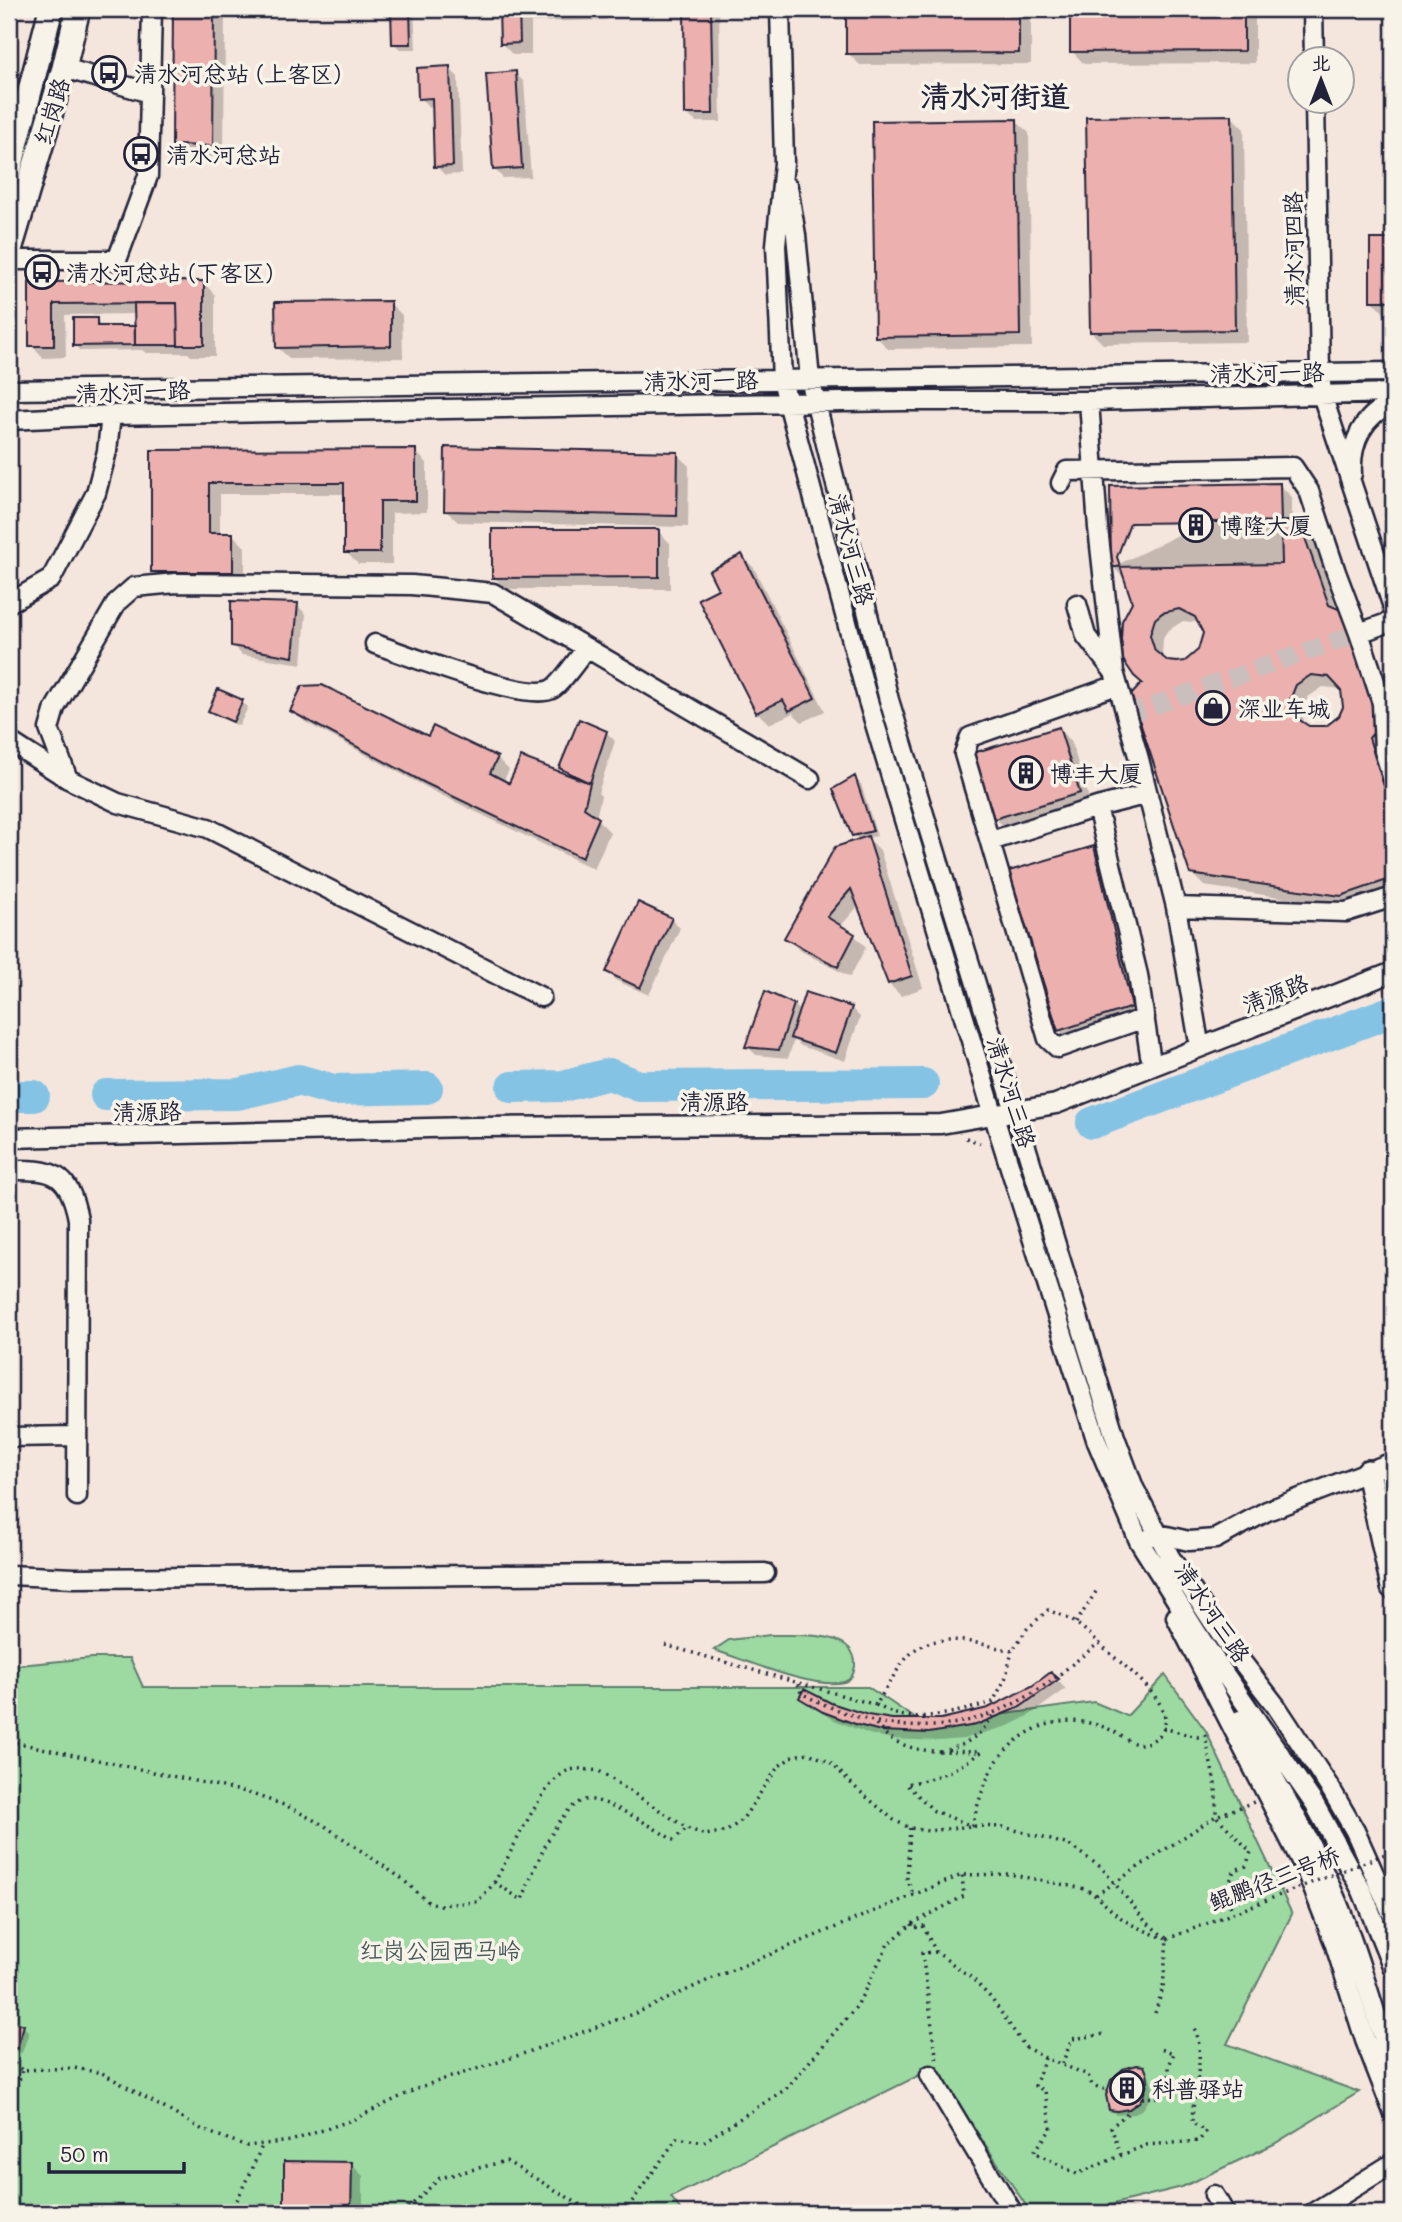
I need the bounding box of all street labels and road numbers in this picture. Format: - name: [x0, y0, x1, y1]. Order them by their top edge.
- street label: 红岗路: [27, 74, 75, 148]
- street label: 清水河四路: [1277, 191, 1309, 307]
- street label: 清水河一路: [1209, 356, 1325, 388]
- street label: 清水河一路: [643, 364, 759, 396]
- street label: 清水河一路: [75, 374, 191, 408]
- street label: 清水河三路: [823, 490, 881, 608]
- street label: 清源路: [1237, 967, 1313, 1019]
- street label: 清水河三路: [981, 1033, 1043, 1151]
- street label: 清源路: [680, 1086, 749, 1116]
- street label: 清源路: [112, 1095, 182, 1127]
- street label: 清水河三路: [1168, 1556, 1258, 1668]
- street label: 鲲鹏径三号桥: [1204, 1839, 1344, 1917]

